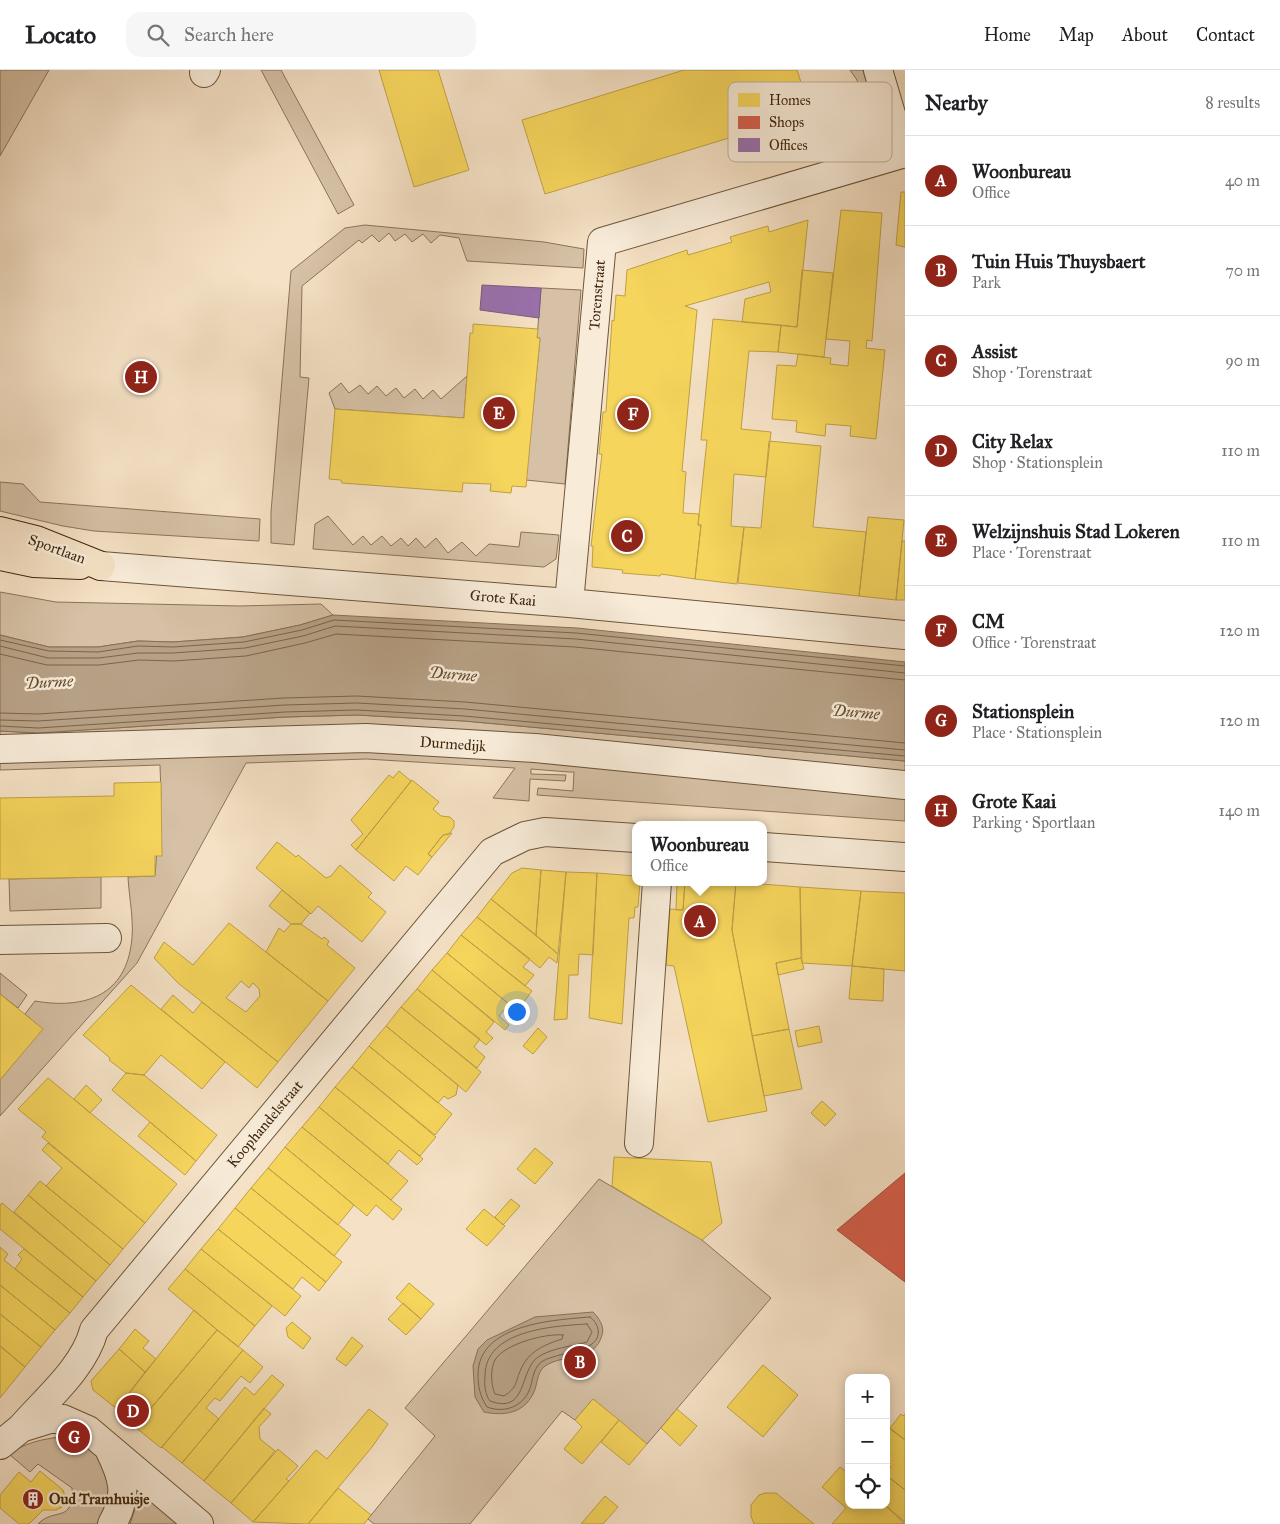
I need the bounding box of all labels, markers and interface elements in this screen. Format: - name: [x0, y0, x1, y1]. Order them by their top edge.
- search box: [126, 12, 476, 57]
- text: Locato: [25, 20, 96, 50]
- icon: search: [144, 21, 172, 49]
- text: Search here: [184, 23, 274, 46]
- text: Home: [984, 24, 1031, 46]
- text: Map: [1059, 24, 1094, 46]
- text: About: [1122, 24, 1168, 46]
- text: Contact: [1196, 24, 1255, 46]
- legend: [728, 82, 892, 162]
- text: Nearby: [925, 90, 988, 116]
- text: Homes: [769, 92, 811, 109]
- text: 8 results: [1205, 93, 1260, 112]
- text: Shops: [769, 114, 804, 131]
- text: Offices: [769, 137, 808, 154]
- text: Woonbureau: [972, 160, 1071, 183]
- text: A: [936, 171, 946, 190]
- text: 40 m: [1225, 171, 1260, 190]
- text: Office: [972, 183, 1010, 202]
- text: Tuin Huis Thuysbaert: [972, 250, 1145, 273]
- street label: Torenstraat: [585, 258, 609, 331]
- text: B: [936, 261, 946, 280]
- text: 70 m: [1225, 261, 1260, 280]
- text: Park: [972, 273, 1001, 292]
- text: Assist: [972, 340, 1018, 363]
- text: C: [936, 351, 946, 370]
- text: 90 m: [1225, 351, 1260, 370]
- pin: H: [125, 358, 157, 396]
- text: Shop · Torenstraat: [972, 363, 1092, 382]
- pin: E: [483, 394, 515, 432]
- pin: F: [617, 395, 649, 433]
- text: City Relax: [972, 430, 1053, 453]
- text: D: [935, 441, 947, 460]
- text: 110 m: [1221, 441, 1260, 460]
- text: Shop · Stationsplein: [972, 453, 1103, 472]
- pin: C: [611, 517, 643, 555]
- text: Welzijnshuis Stad Lokeren: [972, 520, 1180, 543]
- street label: Sportlaan: [26, 530, 88, 568]
- text: E: [935, 531, 947, 550]
- text: 110 m: [1221, 531, 1260, 550]
- text: Place · Torenstraat: [972, 543, 1092, 562]
- street label: Grote Kaai: [469, 586, 537, 610]
- text: CM: [972, 610, 1005, 633]
- text: F: [936, 621, 946, 640]
- text: 120 m: [1220, 621, 1260, 640]
- text: Office · Torenstraat: [972, 633, 1096, 652]
- water label: Durme: [428, 662, 479, 686]
- water label: Durme: [25, 671, 74, 693]
- water label: Durme: [831, 700, 882, 724]
- text: Stationsplein: [972, 700, 1074, 723]
- text: G: [935, 711, 947, 730]
- text: 120 m: [1220, 711, 1260, 730]
- text: Place · Stationsplein: [972, 723, 1102, 742]
- street label: Durmedijk: [419, 733, 487, 755]
- text: Grote Kaai: [972, 790, 1056, 813]
- text: H: [934, 801, 948, 820]
- text: 140 m: [1219, 801, 1260, 820]
- text: Parking · Sportlaan: [972, 813, 1095, 832]
- popup: [632, 821, 767, 886]
- text: Woonbureau: [650, 833, 749, 856]
- text: Office: [650, 856, 688, 875]
- pin: A: [684, 902, 716, 940]
- your location: [504, 999, 530, 1025]
- street label: Koophandelstraat: [223, 1076, 307, 1171]
- pin: B: [564, 1343, 596, 1381]
- map controls: [845, 1374, 890, 1509]
- button: +: [845, 1374, 890, 1419]
- pin: D: [117, 1392, 149, 1430]
- pin: G: [58, 1418, 90, 1456]
- button: −: [845, 1419, 890, 1464]
- button: locate: [845, 1464, 890, 1509]
- building icon: Oud Tramhuisje: [21, 1487, 45, 1511]
- place label: Oud Tramhuisje: [49, 1490, 150, 1509]

